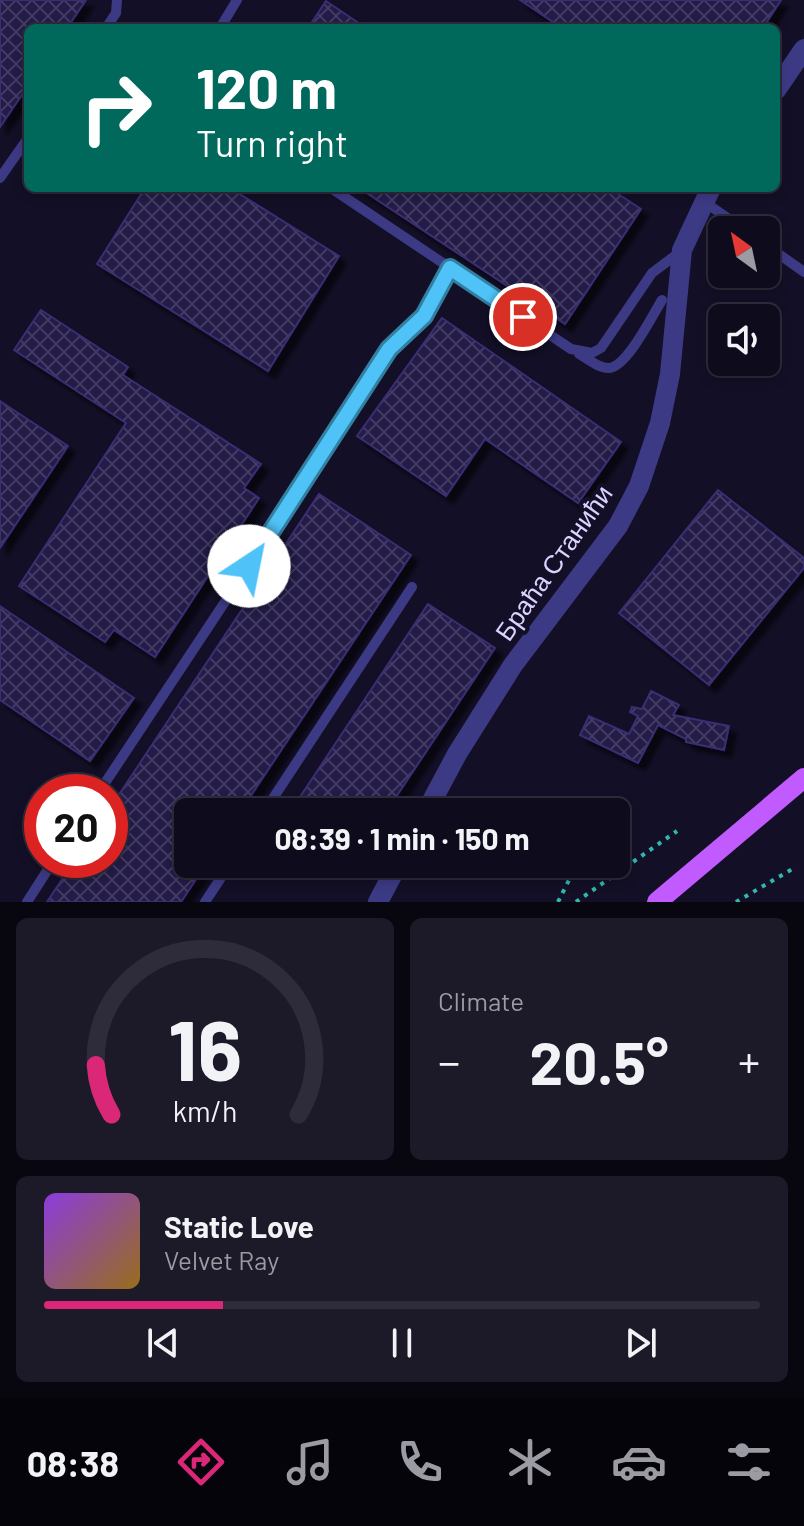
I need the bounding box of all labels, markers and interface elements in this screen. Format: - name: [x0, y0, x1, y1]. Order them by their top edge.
- text: 120 m: [196, 53, 337, 120]
- icon: right: [64, 56, 168, 160]
- text: Turn right: [196, 121, 348, 164]
- north arrow: [708, 216, 780, 288]
- map controls: [708, 216, 780, 376]
- pin: [489, 283, 557, 351]
- icon: arrive: [501, 295, 545, 339]
- button: sound: [708, 304, 780, 376]
- street label: Браћа Станићи: [488, 478, 618, 646]
- position arrow: [207, 524, 291, 608]
- speed limit sign: 20: [24, 774, 128, 878]
- text: 08:39 · 1 min · 150 m: [274, 820, 530, 856]
- text: Climate: [438, 985, 524, 1016]
- text: 16: [168, 998, 242, 1098]
- text: 20.5°: [530, 1025, 668, 1097]
- text: −: [438, 1034, 460, 1087]
- text: +: [738, 1034, 760, 1087]
- text: km/h: [173, 1093, 237, 1128]
- text: Static Love: [164, 1208, 314, 1244]
- text: Velvet Ray: [164, 1244, 279, 1275]
- icon: previous: [141, 1321, 185, 1365]
- icon: pause: [380, 1321, 424, 1365]
- icon: next: [619, 1321, 663, 1365]
- icon: directions: [173, 1434, 229, 1490]
- icon: music: [282, 1434, 338, 1490]
- icon: phone: [392, 1434, 448, 1490]
- icon: climate: [502, 1434, 558, 1490]
- icon: car: [611, 1434, 667, 1490]
- icon: filters: [721, 1434, 777, 1490]
- text: 08:38: [27, 1441, 119, 1484]

